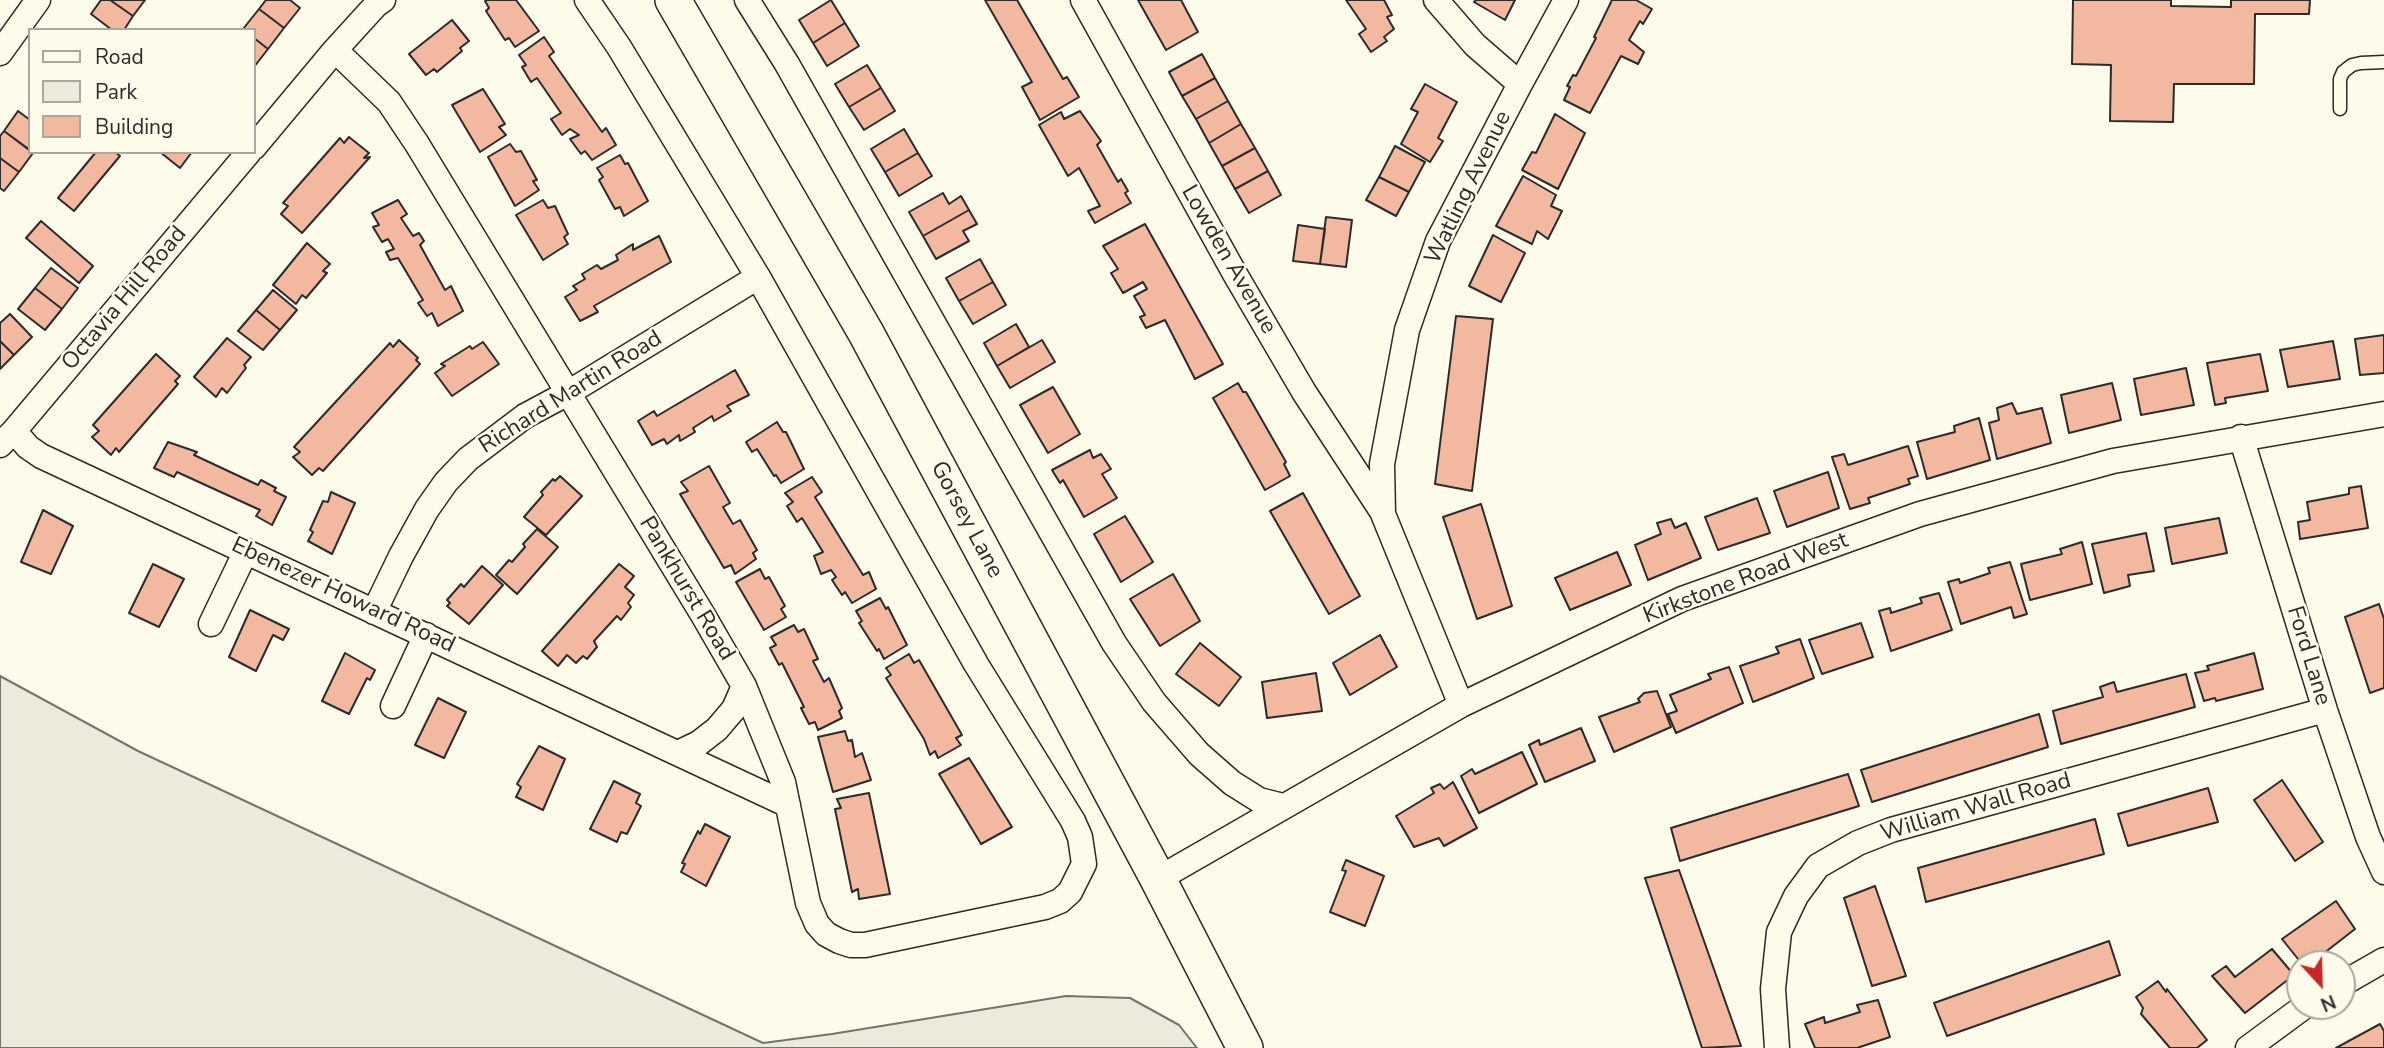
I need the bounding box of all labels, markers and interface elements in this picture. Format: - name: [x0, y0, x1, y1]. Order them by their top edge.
- legend: [28, 28, 256, 154]
- text: Road: [95, 43, 144, 71]
- text: Park: [95, 78, 137, 106]
- street label: Watling Avenue: [1420, 107, 1518, 269]
- text: Building: [95, 113, 173, 141]
- street label: Lowden Avenue: [1174, 181, 1282, 339]
- street label: Octavia Hill Road: [57, 221, 193, 377]
- street label: Richard Martin Road: [474, 325, 668, 461]
- street label: Gorsey Lane: [924, 457, 1008, 583]
- street label: Pankhurst Road: [632, 512, 740, 666]
- street label: Kirkstone Road West: [1640, 527, 1852, 631]
- street label: Ebenezer Howard Road: [227, 532, 459, 660]
- street label: Ford Lane: [2280, 603, 2336, 709]
- street label: William Wall Road: [1878, 768, 2074, 848]
- north arrow: [2286, 950, 2356, 1020]
- text: N: [2317, 988, 2340, 1017]

